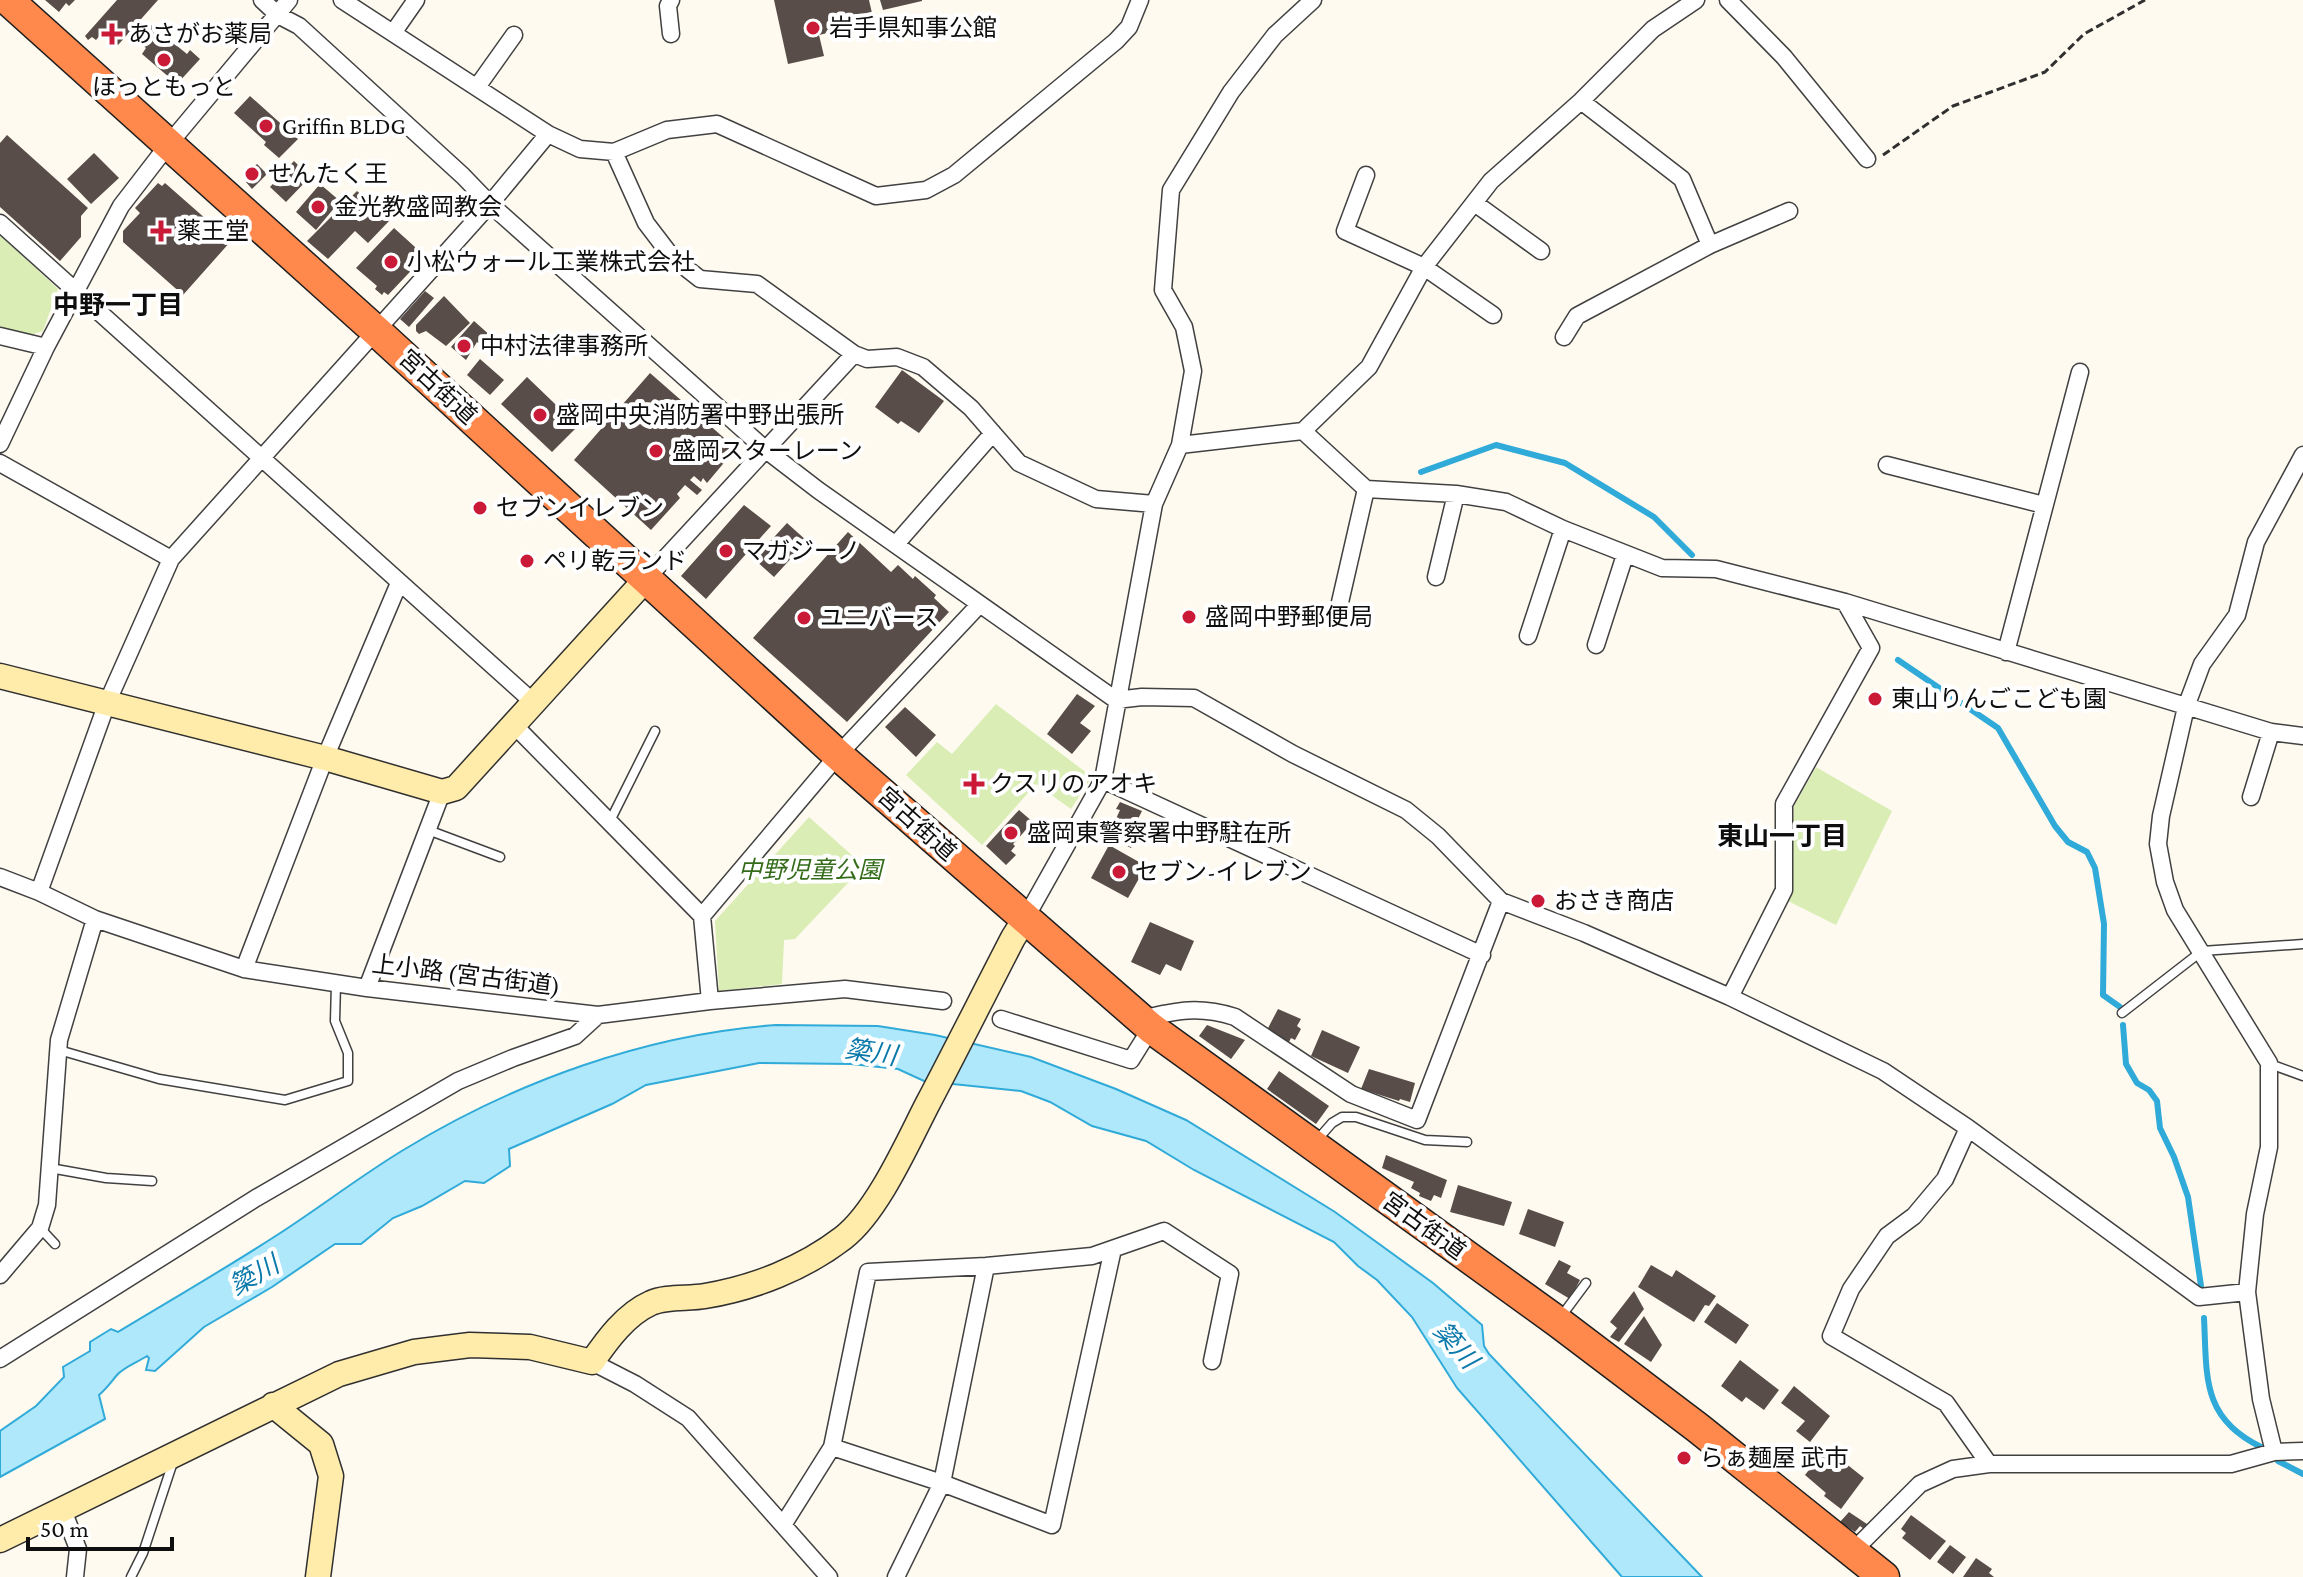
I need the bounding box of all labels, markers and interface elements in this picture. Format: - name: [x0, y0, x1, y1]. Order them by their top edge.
- place label: 岩手県知事公館: [829, 14, 997, 41]
- marker: 岩手県知事公館: [804, 19, 822, 37]
- place label: あさがお薬局: [128, 20, 272, 47]
- marker: あさがお薬局: [103, 25, 121, 43]
- marker: ほっともっと: [155, 51, 173, 69]
- place label: ほっともっと: [92, 73, 236, 100]
- place label: Griffin BLDG: [282, 112, 406, 139]
- marker: Griffin BLDG: [257, 117, 275, 135]
- place label: せんたく王: [268, 160, 388, 187]
- marker: せんたく王: [243, 165, 261, 183]
- place label: 金光教盛岡教会: [334, 193, 502, 220]
- marker: 金光教盛岡教会: [309, 198, 327, 216]
- place label: 薬王堂: [177, 217, 249, 244]
- marker: 薬王堂: [152, 222, 170, 240]
- place label: 小松ウォール工業株式会社: [407, 248, 695, 275]
- marker: 小松ウォール工業株式会社: [382, 253, 400, 271]
- district label: 中野一丁目: [53, 291, 183, 320]
- place label: 中村法律事務所: [480, 332, 648, 359]
- marker: 中村法律事務所: [455, 337, 473, 355]
- street label: 宮古街道: [394, 344, 483, 429]
- place label: 盛岡中央消防署中野出張所: [556, 401, 844, 428]
- marker: 盛岡中央消防署中野出張所: [531, 406, 549, 424]
- place label: 盛岡スターレーン: [672, 437, 863, 464]
- marker: 盛岡スターレーン: [647, 442, 665, 460]
- place label: セブンイレブン: [496, 494, 664, 521]
- marker: セブンイレブン: [471, 499, 489, 517]
- place label: マガジーノ: [742, 537, 861, 564]
- marker: マガジーノ: [717, 542, 735, 560]
- place label: ペリ乾ランド: [543, 547, 687, 574]
- marker: ペリ乾ランド: [518, 552, 536, 570]
- place label: 盛岡中野郵便局: [1205, 603, 1373, 630]
- place label: ユニバース: [820, 604, 939, 631]
- marker: 盛岡中野郵便局: [1180, 608, 1198, 626]
- marker: ユニバース: [795, 609, 813, 627]
- place label: 東山りんごこども園: [1891, 685, 2107, 712]
- marker: 東山りんごこども園: [1866, 690, 1884, 708]
- place label: クスリのアオキ: [990, 770, 1157, 797]
- marker: クスリのアオキ: [965, 775, 983, 793]
- street label: 宮古街道: [873, 781, 962, 866]
- place label: 盛岡東警察署中野駐在所: [1027, 819, 1291, 846]
- district label: 東山一丁目: [1717, 822, 1847, 851]
- marker: 盛岡東警察署中野駐在所: [1002, 824, 1020, 842]
- park label: 中野児童公園: [738, 856, 885, 883]
- place label: セブン-イレブン: [1135, 858, 1312, 885]
- marker: セブン-イレブン: [1110, 863, 1128, 881]
- place label: おさき商店: [1554, 887, 1674, 914]
- marker: おさき商店: [1529, 892, 1547, 910]
- street label: 上小路 (宮古街道): [370, 950, 562, 1000]
- water label: 簗川: [843, 1035, 902, 1071]
- street label: 宮古街道: [1378, 1186, 1471, 1265]
- water label: 簗川: [224, 1248, 287, 1301]
- water label: 簗川: [1427, 1316, 1486, 1377]
- place label: らぁ麺屋 武市: [1700, 1444, 1849, 1471]
- marker: らぁ麺屋 武市: [1675, 1449, 1693, 1467]
- scale bar: [28, 1501, 172, 1551]
- text: 50 m: [40, 1515, 89, 1542]

